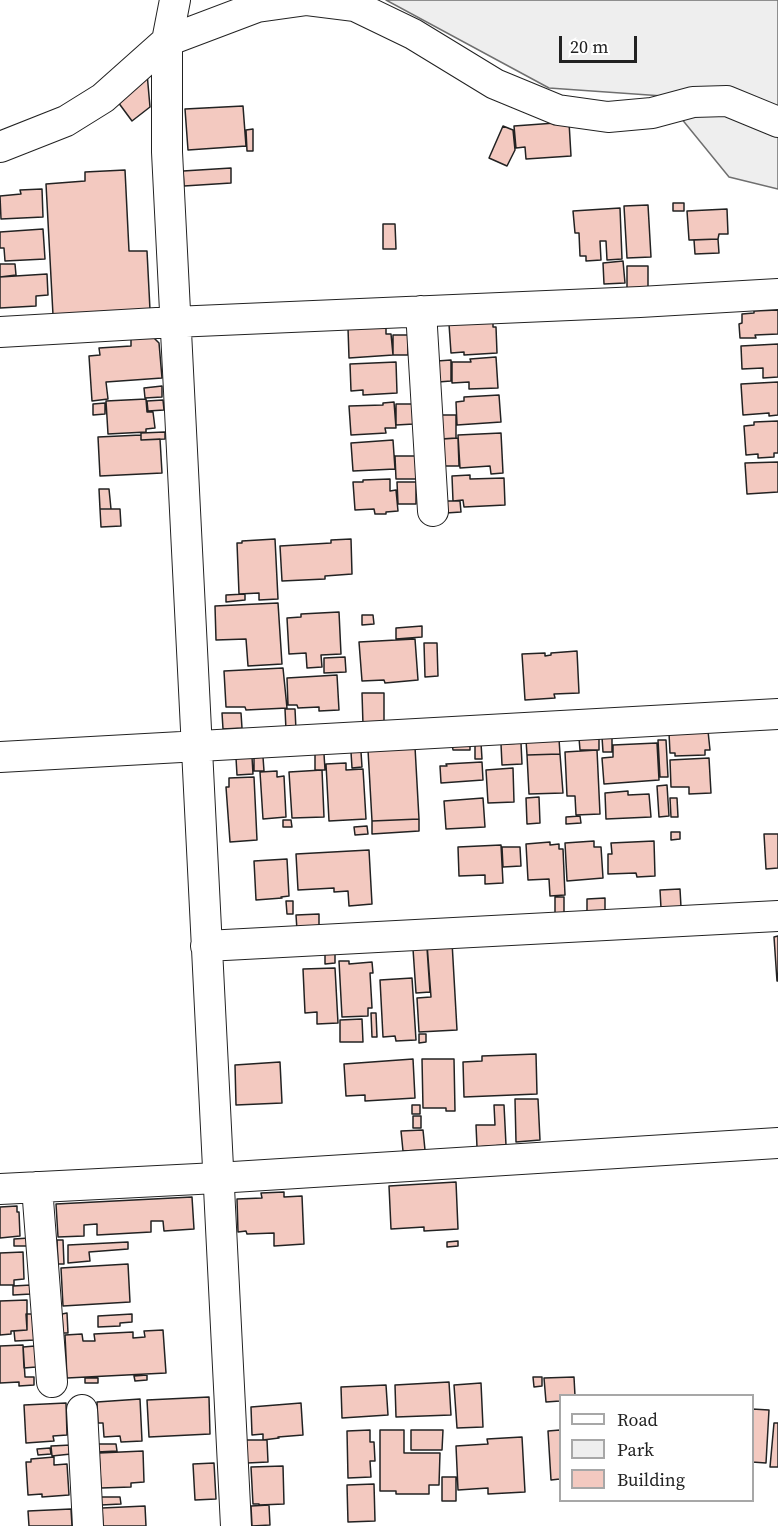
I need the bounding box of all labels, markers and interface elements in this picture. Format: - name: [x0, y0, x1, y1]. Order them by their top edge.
- scale bar: [562, 24, 640, 62]
- text: 20 m: [570, 34, 608, 59]
- legend: [559, 1394, 754, 1502]
- text: Road: [617, 1407, 658, 1432]
- text: Park: [617, 1437, 654, 1462]
- text: Building: [617, 1467, 685, 1492]

